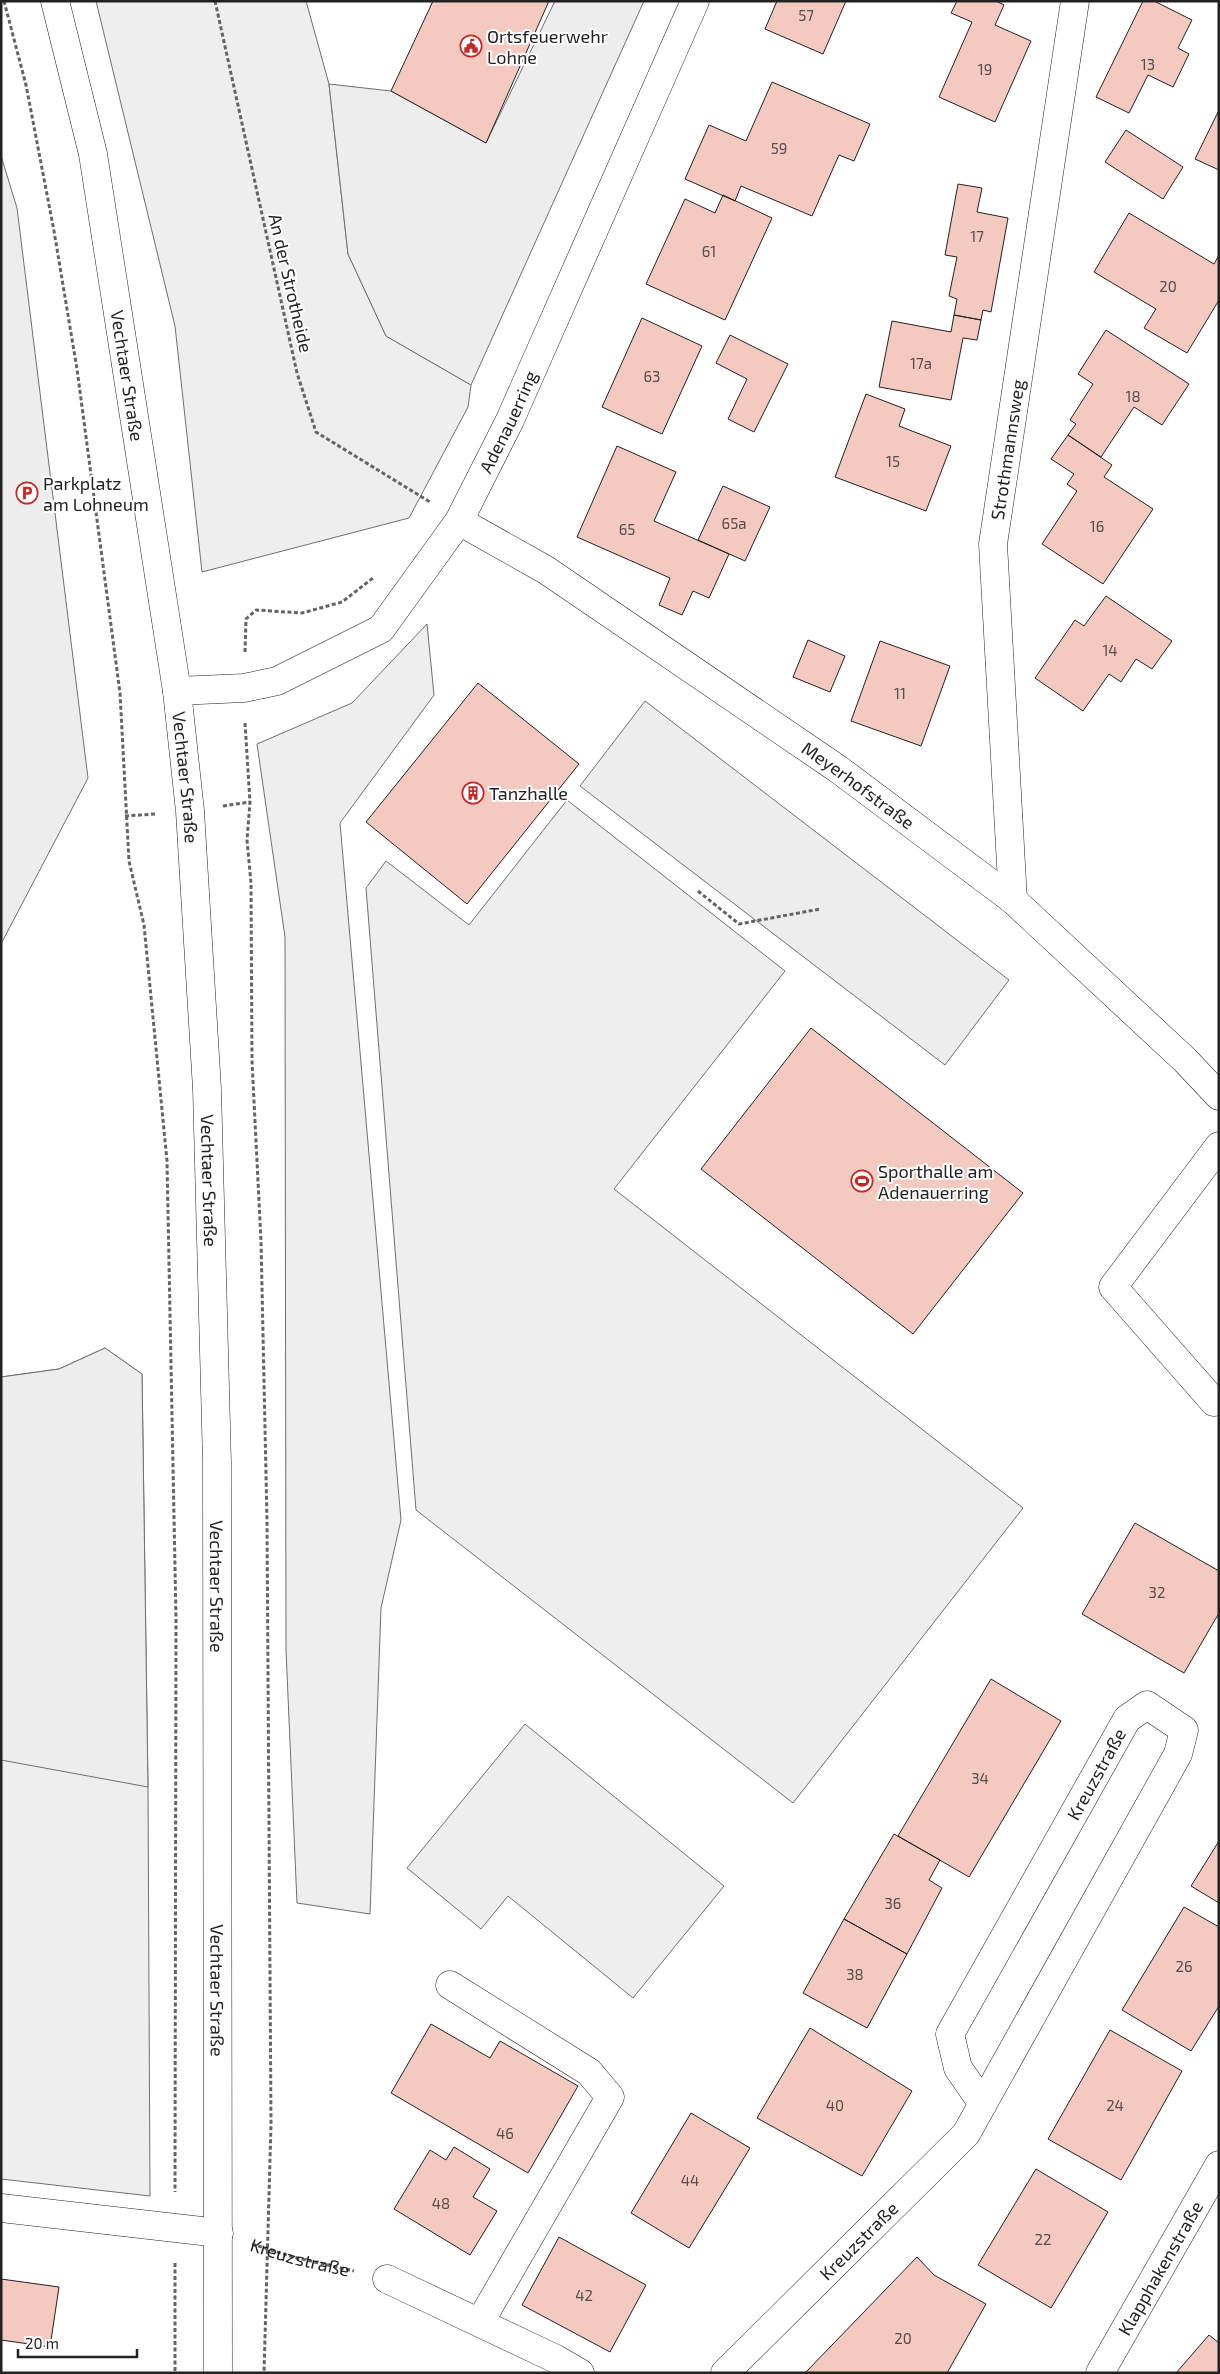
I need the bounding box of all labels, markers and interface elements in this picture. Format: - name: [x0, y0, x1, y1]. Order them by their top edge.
- house number: 57: [798, 6, 814, 24]
- place label: Ortsfeuerwehr Lohne: [487, 25, 608, 68]
- public building icon: Ortsfeuerwehr Lohne: [459, 34, 483, 58]
- house number: 13: [1141, 55, 1155, 73]
- house number: 19: [978, 60, 992, 78]
- house number: 59: [771, 139, 787, 157]
- street label: An der Strotheide: [264, 211, 318, 355]
- house number: 17: [970, 227, 984, 245]
- house number: 61: [702, 242, 716, 260]
- house number: 20: [1159, 277, 1177, 295]
- street label: Vechtaer Straße: [107, 309, 149, 443]
- house number: 17a: [910, 354, 932, 372]
- street label: Adenauerring: [474, 367, 541, 477]
- house number: 63: [644, 367, 660, 385]
- street label: Strothmannsweg: [986, 378, 1029, 521]
- house number: 18: [1125, 387, 1141, 405]
- house number: 15: [886, 452, 900, 470]
- place label: Parkplatz am Lohneum: [43, 472, 149, 515]
- parking icon: Parkplatz am Lohneum: [15, 481, 39, 505]
- house number: 65a: [722, 514, 746, 532]
- house number: 16: [1090, 517, 1104, 535]
- house number: 65: [619, 520, 635, 538]
- house number: 14: [1102, 641, 1118, 659]
- house number: 11: [894, 684, 906, 702]
- street label: Vechtaer Straße: [168, 710, 203, 844]
- street label: Meyerhofstraße: [798, 737, 919, 833]
- building icon: Tanzhalle: [461, 781, 485, 805]
- place label: Tanzhalle: [489, 782, 568, 804]
- street label: Vechtaer Straße: [197, 1114, 222, 1247]
- place label: Sporthalle am Adenauerring: [878, 1160, 993, 1203]
- sports icon: Sporthalle am Adenauerring: [850, 1169, 874, 1193]
- street label: Vechtaer Straße: [206, 1520, 228, 1653]
- house number: 32: [1149, 1583, 1165, 1601]
- street label: Kreuzstraße: [1062, 1724, 1130, 1824]
- house number: 34: [971, 1769, 989, 1787]
- house number: 36: [885, 1894, 901, 1912]
- street label: Vechtaer Straße: [207, 1924, 229, 2057]
- house number: 26: [1175, 1957, 1193, 1975]
- house number: 38: [846, 1965, 864, 1983]
- house number: 40: [826, 2096, 844, 2114]
- house number: 24: [1106, 2096, 1124, 2114]
- house number: 46: [496, 2124, 514, 2142]
- house number: 44: [681, 2171, 699, 2189]
- house number: 48: [432, 2194, 450, 2212]
- street label: Kreuzstraße: [815, 2197, 902, 2284]
- street label: Klapphakenstraße: [1113, 2197, 1207, 2339]
- house number: 22: [1035, 2230, 1051, 2248]
- street label: Kreuzstraße: [248, 2233, 352, 2281]
- house number: 42: [575, 2286, 593, 2304]
- scale bar: [18, 2326, 136, 2358]
- house number: 20: [894, 2329, 912, 2347]
- text: 20 m: [25, 2334, 59, 2352]

